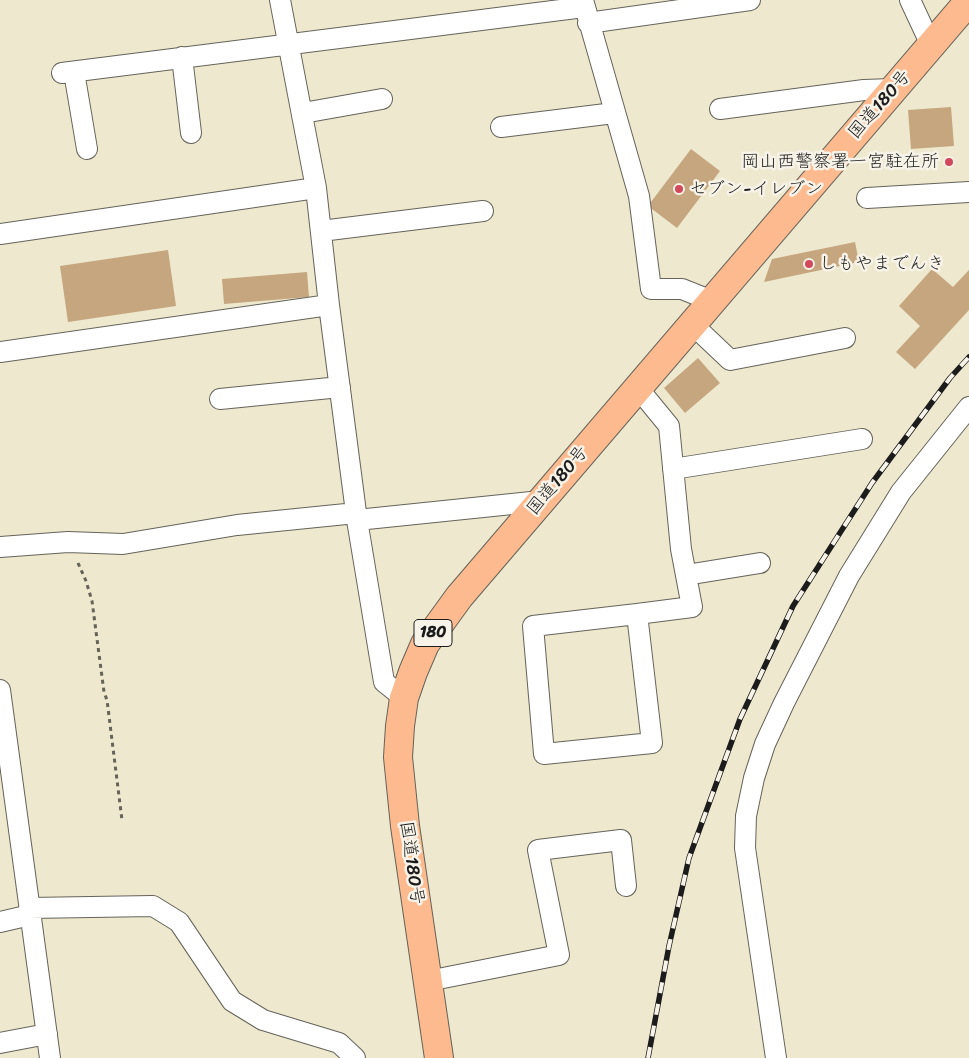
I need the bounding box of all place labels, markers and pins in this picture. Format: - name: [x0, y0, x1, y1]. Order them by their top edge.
- place label: 岡山西警察署一宮駐在所: [741, 151, 939, 173]
- marker: 岡山西警察署一宮駐在所: [943, 156, 955, 168]
- place label: セブン-イレブン: [689, 178, 823, 200]
- marker: セブン-イレブン: [673, 183, 685, 195]
- place label: しもやまでんき: [819, 253, 945, 275]
- marker: しもやまでんき: [803, 258, 815, 270]

